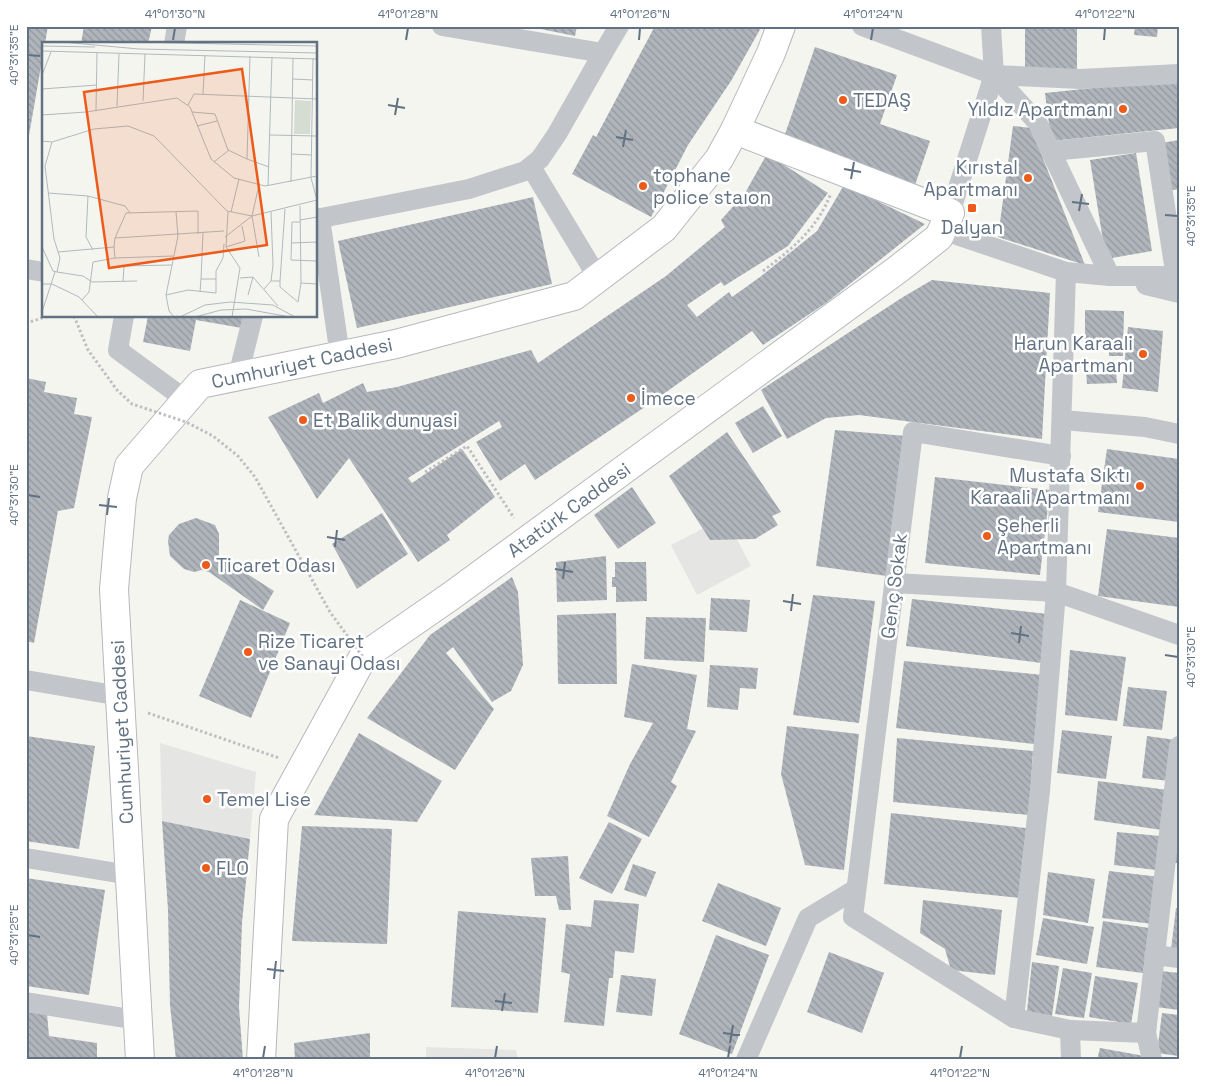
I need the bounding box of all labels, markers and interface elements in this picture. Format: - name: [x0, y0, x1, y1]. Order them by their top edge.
- text: 41°01'30"N: [145, 6, 205, 22]
- text: 41°01'28"N: [378, 6, 438, 22]
- text: 41°01'26"N: [610, 6, 670, 22]
- text: 41°01'24"N: [843, 6, 903, 22]
- text: 41°01'22"N: [1075, 6, 1135, 22]
- text: 40°31'35"E: [6, 24, 22, 86]
- inset map: [42, 42, 318, 318]
- place label: TEDAŞ: [853, 88, 911, 113]
- marker: TEDAŞ: [837, 94, 849, 106]
- place label: Yıldız Apartmanı: [967, 97, 1113, 122]
- marker: Yıldız Apartmanı: [1117, 103, 1129, 115]
- place label: Kırıstal Apartmanı: [923, 155, 1018, 202]
- place label: tophane police staıon: [653, 163, 771, 210]
- marker: Kırıstal Apartmanı: [1022, 172, 1034, 184]
- marker: tophane police staıon: [637, 180, 649, 192]
- text: 40°31'35"E: [1183, 185, 1199, 247]
- marker: Dalyan: [966, 202, 978, 214]
- place label: Dalyan: [941, 215, 1003, 240]
- place label: Harun Karaali Apartmanı: [1014, 331, 1133, 378]
- street label: Cumhuriyet Caddesi: [209, 332, 395, 394]
- marker: Harun Karaali Apartmanı: [1137, 348, 1149, 360]
- place label: İmece: [641, 386, 696, 411]
- marker: İmece: [625, 392, 637, 404]
- place label: Et Balik dunyasi: [313, 408, 458, 433]
- marker: Et Balik dunyasi: [297, 414, 309, 426]
- street label: Atatürk Caddesi: [502, 457, 636, 563]
- place label: Mustafa Sıktı Karaali Apartmanı: [970, 463, 1130, 510]
- text: 40°31'30"E: [6, 464, 22, 526]
- marker: Mustafa Sıktı Karaali Apartmanı: [1134, 480, 1146, 492]
- place label: Şeherli Apartmanı: [997, 513, 1092, 560]
- marker: Şeherli Apartmanı: [981, 530, 993, 542]
- street label: Genç Sokak: [875, 532, 913, 640]
- place label: Ticaret Odası: [216, 553, 336, 578]
- marker: Ticaret Odası: [200, 559, 212, 571]
- text: 40°31'30"E: [1183, 626, 1199, 688]
- place label: Rize Ticaret ve Sanayi Odası: [258, 629, 401, 676]
- street label: Cumhuriyet Caddesi: [105, 639, 139, 825]
- marker: Rize Ticaret ve Sanayi Odası: [242, 646, 254, 658]
- place label: Temel Lise: [217, 787, 311, 812]
- marker: Temel Lise: [201, 793, 213, 805]
- place label: FLO: [216, 856, 249, 881]
- marker: FLO: [200, 862, 212, 874]
- text: 40°31'25"E: [6, 904, 22, 966]
- text: 41°01'28"N: [233, 1065, 293, 1081]
- text: 41°01'26"N: [465, 1065, 525, 1081]
- text: 41°01'24"N: [698, 1065, 758, 1081]
- text: 41°01'22"N: [930, 1065, 990, 1081]

